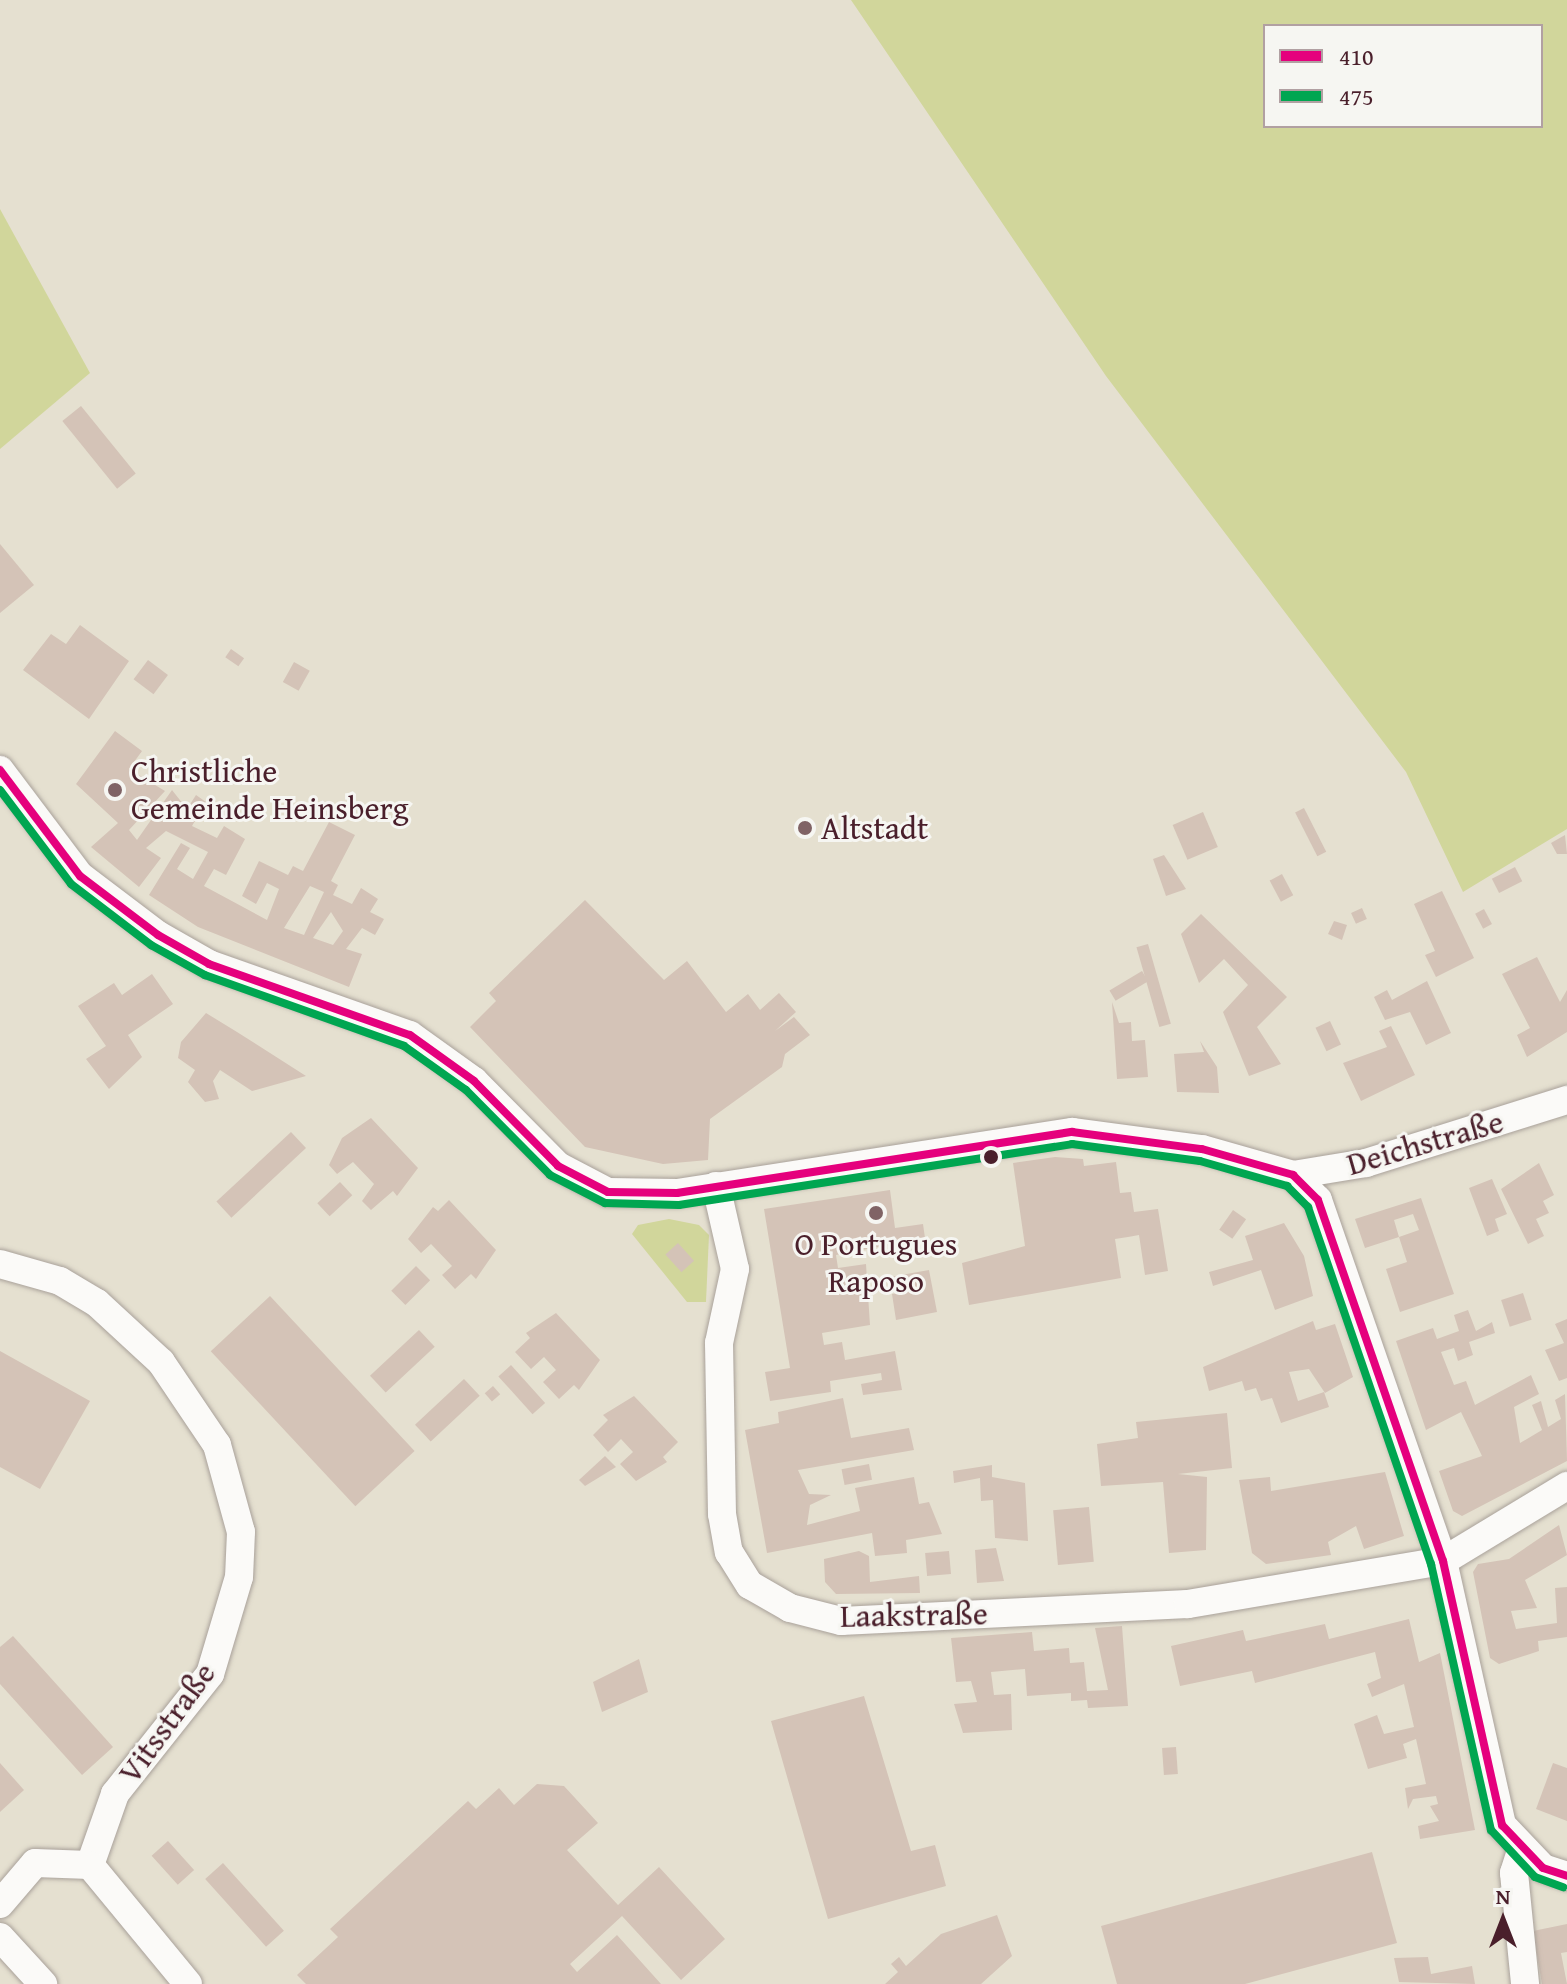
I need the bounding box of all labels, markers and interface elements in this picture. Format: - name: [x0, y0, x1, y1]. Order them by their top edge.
- legend: [1263, 24, 1543, 128]
- text: 410: [1339, 39, 1374, 74]
- text: 475: [1339, 79, 1374, 114]
- place label: Christliche Gemeinde Heinsberg: [131, 753, 409, 828]
- marker: Christliche Gemeinde Heinsberg: [106, 781, 124, 799]
- place label: Altstadt: [821, 809, 928, 847]
- marker: Altstadt: [796, 819, 814, 837]
- street label: Deichstraße: [1342, 1102, 1508, 1184]
- unlabelled marker: [983, 1149, 999, 1165]
- marker: O Portugues Raposo: [867, 1204, 885, 1222]
- place label: O Portugues Raposo: [795, 1226, 957, 1301]
- street label: Laakstraße: [840, 1595, 988, 1635]
- street label: Vitsstraße: [110, 1655, 224, 1791]
- north arrow: [1463, 1880, 1543, 1960]
- text: N: [1496, 1880, 1510, 1912]

